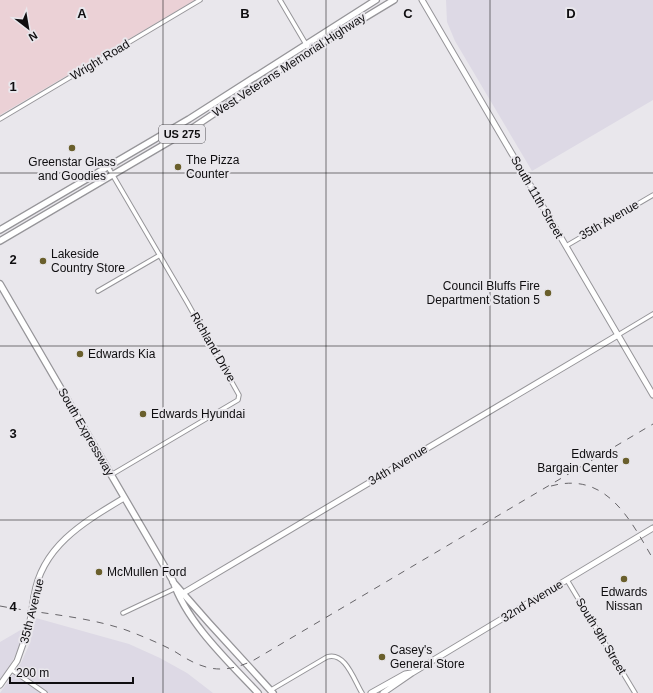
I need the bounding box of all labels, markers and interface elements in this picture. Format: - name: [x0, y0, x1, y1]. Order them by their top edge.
- text: A: [77, 6, 87, 21]
- text: B: [240, 6, 250, 21]
- text: C: [403, 6, 413, 21]
- text: D: [566, 6, 576, 21]
- north arrow: [8, 8, 48, 48]
- street label: West Veterans Memorial Highway: [210, 10, 368, 120]
- text: N: [27, 29, 40, 44]
- street label: Wright Road: [68, 37, 132, 83]
- text: 1: [9, 79, 17, 94]
- road number: US 275: [159, 125, 205, 143]
- marker: Greenstar Glass and Goodies: [67, 143, 77, 153]
- place label: The Pizza Counter: [186, 153, 240, 181]
- street label: South 11th Street: [508, 153, 567, 241]
- place label: Greenstar Glass and Goodies: [28, 155, 116, 183]
- marker: The Pizza Counter: [173, 162, 183, 172]
- street label: 35th Avenue: [577, 197, 642, 243]
- place label: Lakeside Country Store: [51, 247, 125, 275]
- text: 2: [9, 252, 17, 267]
- marker: Lakeside Country Store: [38, 256, 48, 266]
- place label: Council Bluffs Fire Department Station 5: [427, 279, 540, 307]
- marker: Council Bluffs Fire Department Station 5: [543, 288, 553, 298]
- street label: Richland Drive: [187, 310, 239, 385]
- place label: Edwards Kia: [88, 347, 156, 361]
- marker: Edwards Kia: [75, 349, 85, 359]
- street label: South Expressway: [55, 385, 117, 479]
- place label: Edwards Hyundai: [151, 407, 245, 421]
- marker: Edwards Hyundai: [138, 409, 148, 419]
- text: 3: [9, 426, 17, 441]
- street label: 34th Avenue: [366, 442, 430, 488]
- place label: Edwards Bargain Center: [537, 447, 618, 475]
- marker: Edwards Bargain Center: [621, 456, 631, 466]
- place label: McMullen Ford: [107, 565, 186, 579]
- marker: McMullen Ford: [94, 567, 104, 577]
- marker: Edwards Nissan: [619, 574, 629, 584]
- street label: 35th Avenue: [17, 577, 47, 645]
- street label: 32nd Avenue: [498, 577, 566, 625]
- place label: Edwards Nissan: [601, 585, 647, 613]
- street label: South 9th Street: [573, 595, 630, 677]
- text: 4: [9, 599, 17, 614]
- place label: Casey's General Store: [390, 643, 465, 671]
- marker: Casey's General Store: [377, 652, 387, 662]
- scale bar: [10, 659, 133, 685]
- text: 200 m: [16, 666, 49, 680]

